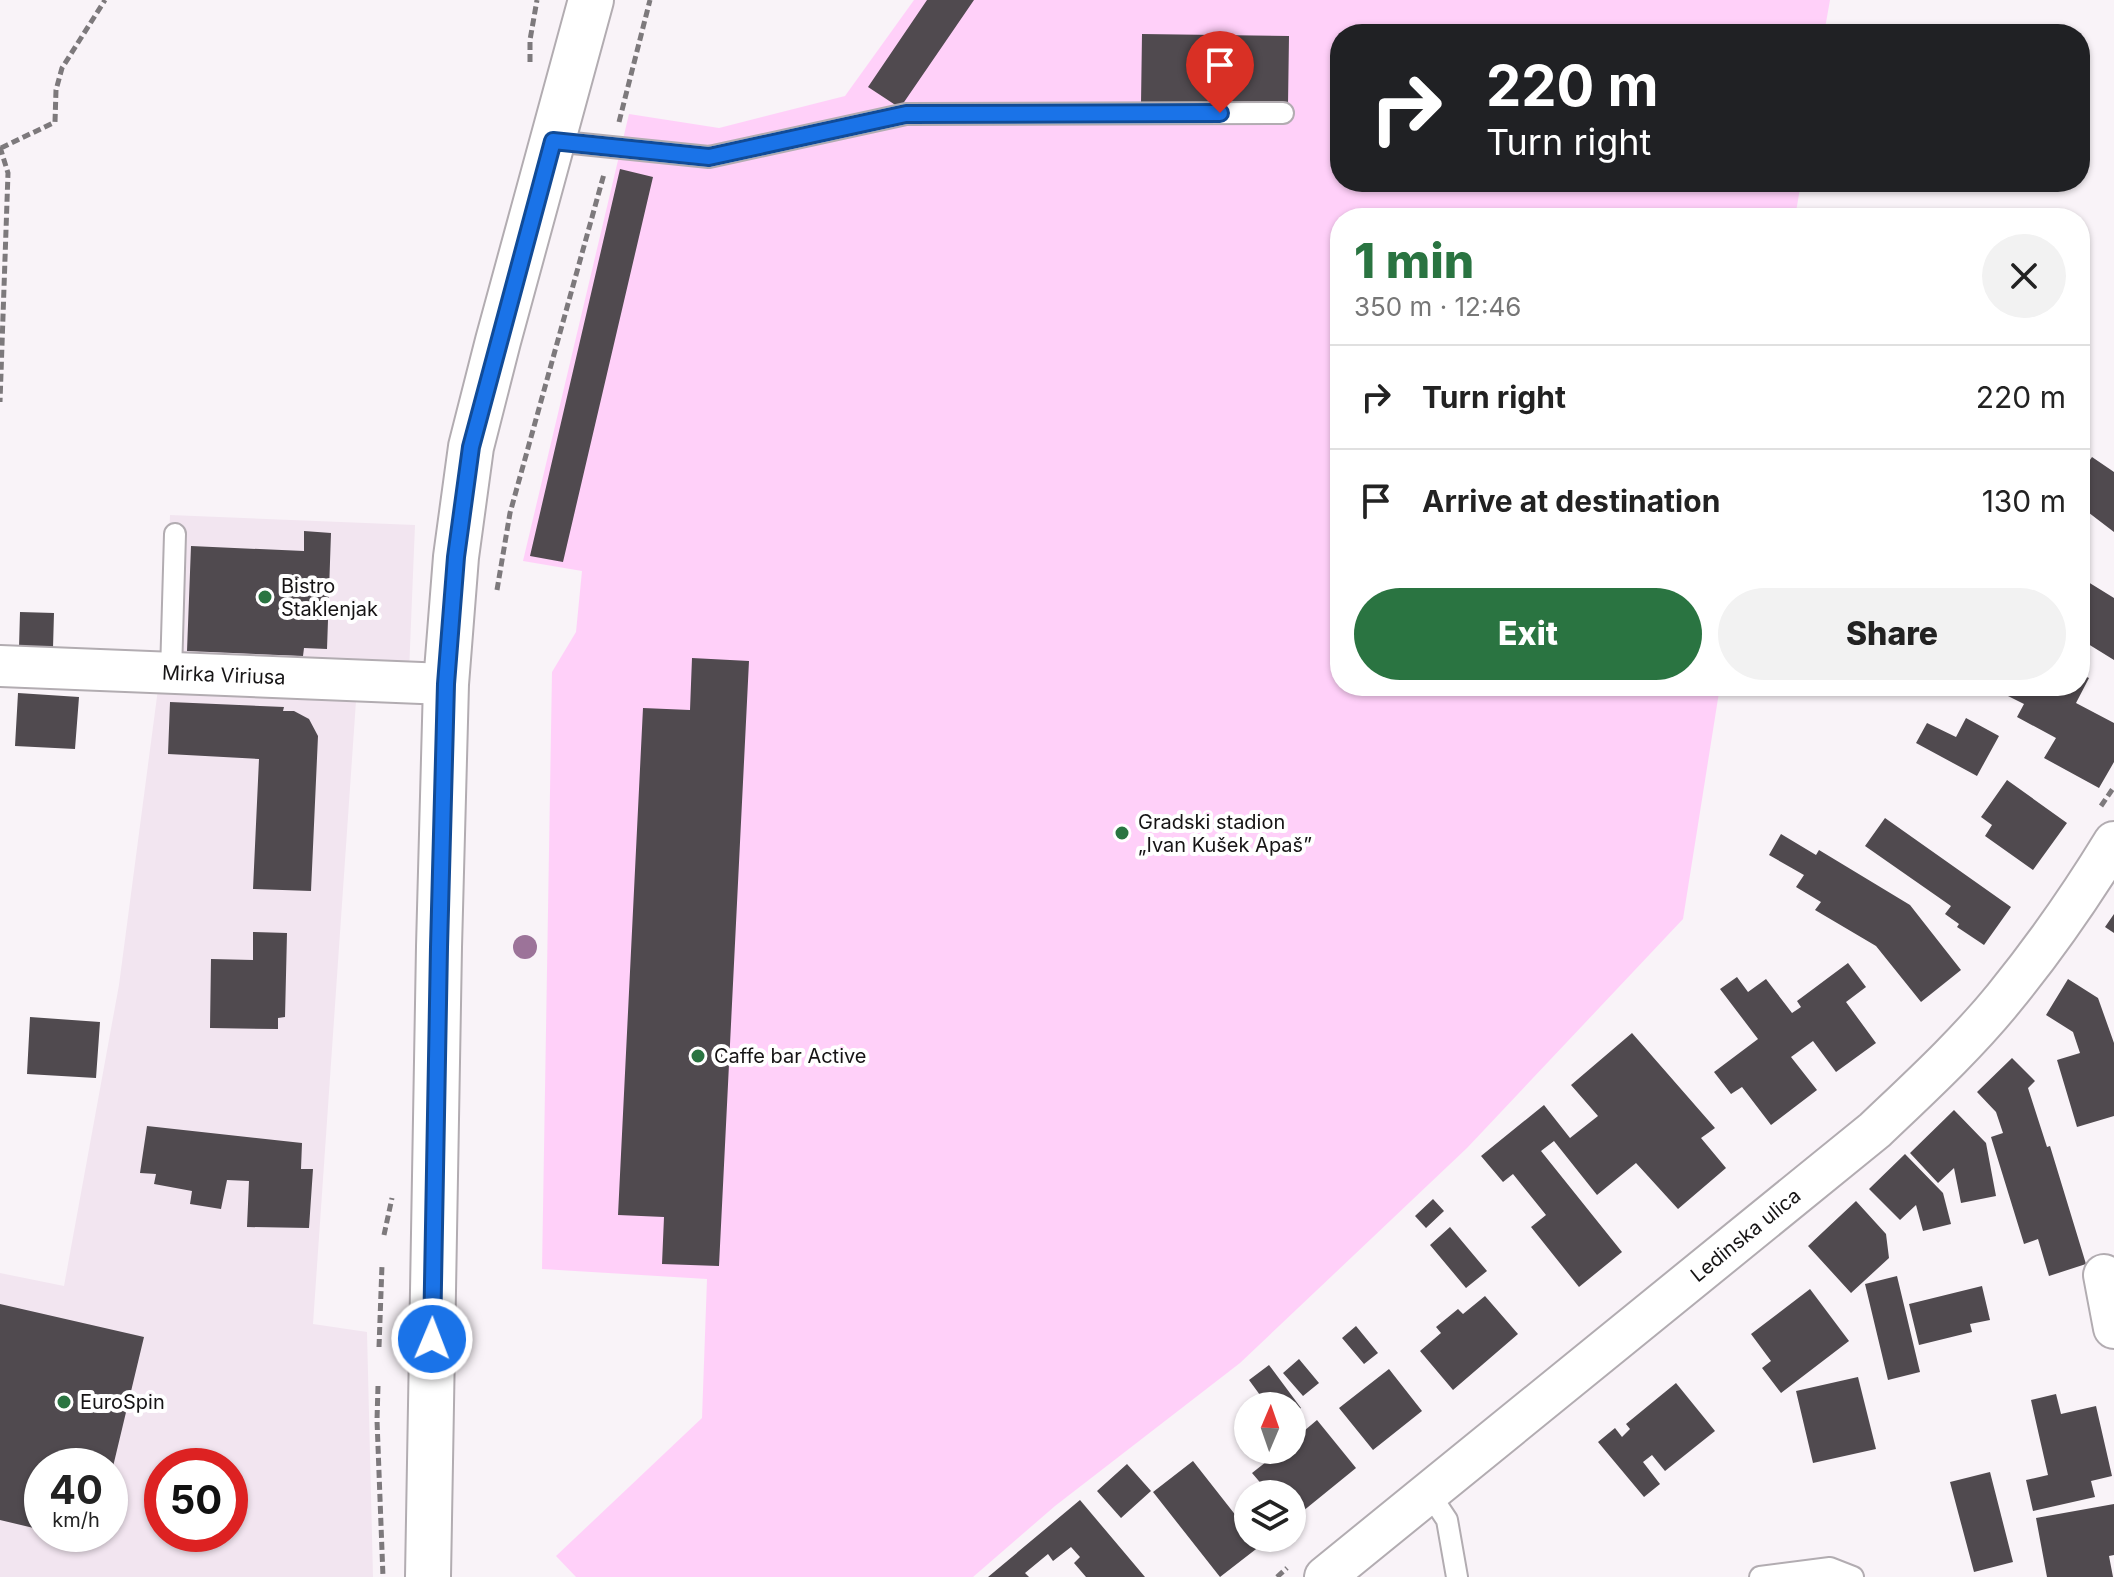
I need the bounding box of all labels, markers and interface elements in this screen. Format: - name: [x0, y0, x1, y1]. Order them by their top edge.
- pin: [1186, 31, 1254, 113]
- icon: arrive: [1198, 43, 1242, 87]
- text: 220 m: [1486, 52, 1659, 120]
- icon: right: [1354, 56, 1458, 160]
- text: Turn right: [1486, 120, 1651, 164]
- text: 1 min: [1354, 231, 1474, 290]
- button: close: [1982, 234, 2066, 318]
- text: 350 m · 12:46: [1354, 291, 1521, 322]
- icon: right: [1354, 375, 1398, 419]
- text: Turn right: [1422, 379, 1566, 415]
- text: 220 m: [1976, 379, 2066, 415]
- icon: arrive: [1354, 479, 1398, 523]
- text: Arrive at destination: [1422, 483, 1720, 519]
- text: 130 m: [1982, 483, 2066, 519]
- place label: Bistro Staklenjak: [281, 574, 378, 621]
- marker: Bistro Staklenjak: [256, 588, 274, 606]
- button: Exit: [1354, 588, 1702, 680]
- button: Share: [1718, 588, 2066, 680]
- street label: Mirka Viriusa: [162, 661, 286, 690]
- place label: Gradski stadion „Ivan Kušek Apaš”: [1138, 810, 1312, 857]
- marker: Gradski stadion „Ivan Kušek Apaš”: [1113, 824, 1131, 842]
- place label: Caffe bar Active: [714, 1044, 867, 1068]
- marker: Caffe bar Active: [689, 1047, 707, 1065]
- street label: Ledinska ulica: [1686, 1183, 1805, 1287]
- position arrow: [390, 1297, 474, 1381]
- place label: EuroSpin: [80, 1390, 165, 1414]
- north arrow: [1234, 1392, 1306, 1464]
- map controls: [1234, 1392, 1306, 1552]
- marker: EuroSpin: [55, 1393, 73, 1411]
- speed limit sign: 50: [144, 1448, 248, 1552]
- text: 40: [49, 1465, 103, 1514]
- button: layers: [1234, 1480, 1306, 1552]
- text: km/h: [52, 1508, 100, 1532]

